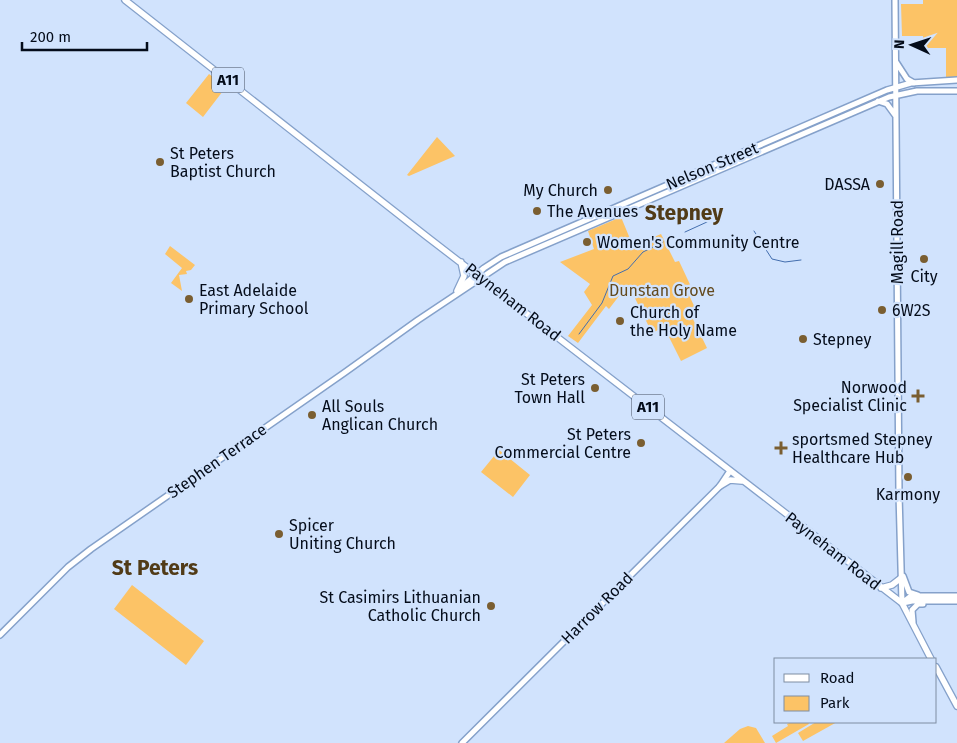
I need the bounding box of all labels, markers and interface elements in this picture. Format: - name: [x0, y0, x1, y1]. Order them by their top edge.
- scale bar: [22, 20, 148, 52]
- north arrow: [887, 20, 937, 70]
- text: 200 m: [30, 28, 71, 46]
- text: N: [891, 39, 908, 49]
- road number: A11: [212, 68, 244, 92]
- street label: Nelson Street: [663, 138, 761, 194]
- place label: St Peters Baptist Church: [170, 144, 276, 181]
- marker: St Peters Baptist Church: [154, 156, 166, 168]
- place label: DASSA: [824, 175, 871, 194]
- marker: DASSA: [874, 178, 886, 190]
- place label: My Church: [523, 181, 598, 200]
- marker: My Church: [602, 184, 614, 196]
- district label: Stepney: [645, 200, 723, 226]
- street label: Magill Road: [888, 200, 907, 284]
- place label: The Avenues: [547, 202, 638, 221]
- marker: The Avenues: [531, 205, 543, 217]
- place label: Women's Community Centre: [597, 233, 799, 252]
- marker: Women's Community Centre: [581, 236, 593, 248]
- marker: City: [918, 253, 930, 265]
- street label: Payneham Road: [462, 259, 564, 345]
- place label: City: [910, 267, 938, 286]
- place label: East Adelaide Primary School: [199, 281, 309, 318]
- park label: Dunstan Grove: [609, 281, 715, 300]
- marker: East Adelaide Primary School: [183, 293, 195, 305]
- place label: 6W2S: [892, 301, 931, 320]
- place label: Church of the Holy Name: [630, 303, 737, 340]
- marker: 6W2S: [876, 304, 888, 316]
- marker: Church of the Holy Name: [614, 315, 626, 327]
- place label: Stepney: [813, 330, 872, 349]
- marker: Stepney: [797, 333, 809, 345]
- place label: St Peters Town Hall: [514, 370, 585, 407]
- place label: Norwood Specialist Clinic: [793, 378, 907, 415]
- marker: St Peters Town Hall: [589, 382, 601, 394]
- marker: Norwood Specialist Clinic: [911, 389, 925, 403]
- road number: A11: [632, 394, 664, 420]
- place label: All Souls Anglican Church: [322, 397, 438, 434]
- marker: All Souls Anglican Church: [306, 409, 318, 421]
- street label: Stephen Terrace: [164, 420, 270, 502]
- place label: St Peters Commercial Centre: [495, 425, 631, 462]
- place label: sportsmed Stepney Healthcare Hub: [792, 430, 932, 467]
- marker: St Peters Commercial Centre: [635, 437, 647, 449]
- marker: sportsmed Stepney Healthcare Hub: [774, 441, 788, 455]
- marker: Karmony: [902, 471, 914, 483]
- place label: Karmony: [876, 485, 940, 504]
- street label: Payneham Road: [782, 508, 884, 594]
- place label: Spicer Uniting Church: [289, 516, 396, 553]
- marker: Spicer Uniting Church: [273, 528, 285, 540]
- district label: St Peters: [112, 555, 198, 581]
- street label: Harrow Road: [557, 568, 637, 648]
- place label: St Casimirs Lithuanian Catholic Church: [319, 588, 481, 625]
- marker: St Casimirs Lithuanian Catholic Church: [485, 600, 497, 612]
- legend: [774, 658, 937, 723]
- text: Road: [820, 669, 855, 687]
- text: Park: [820, 694, 850, 712]

